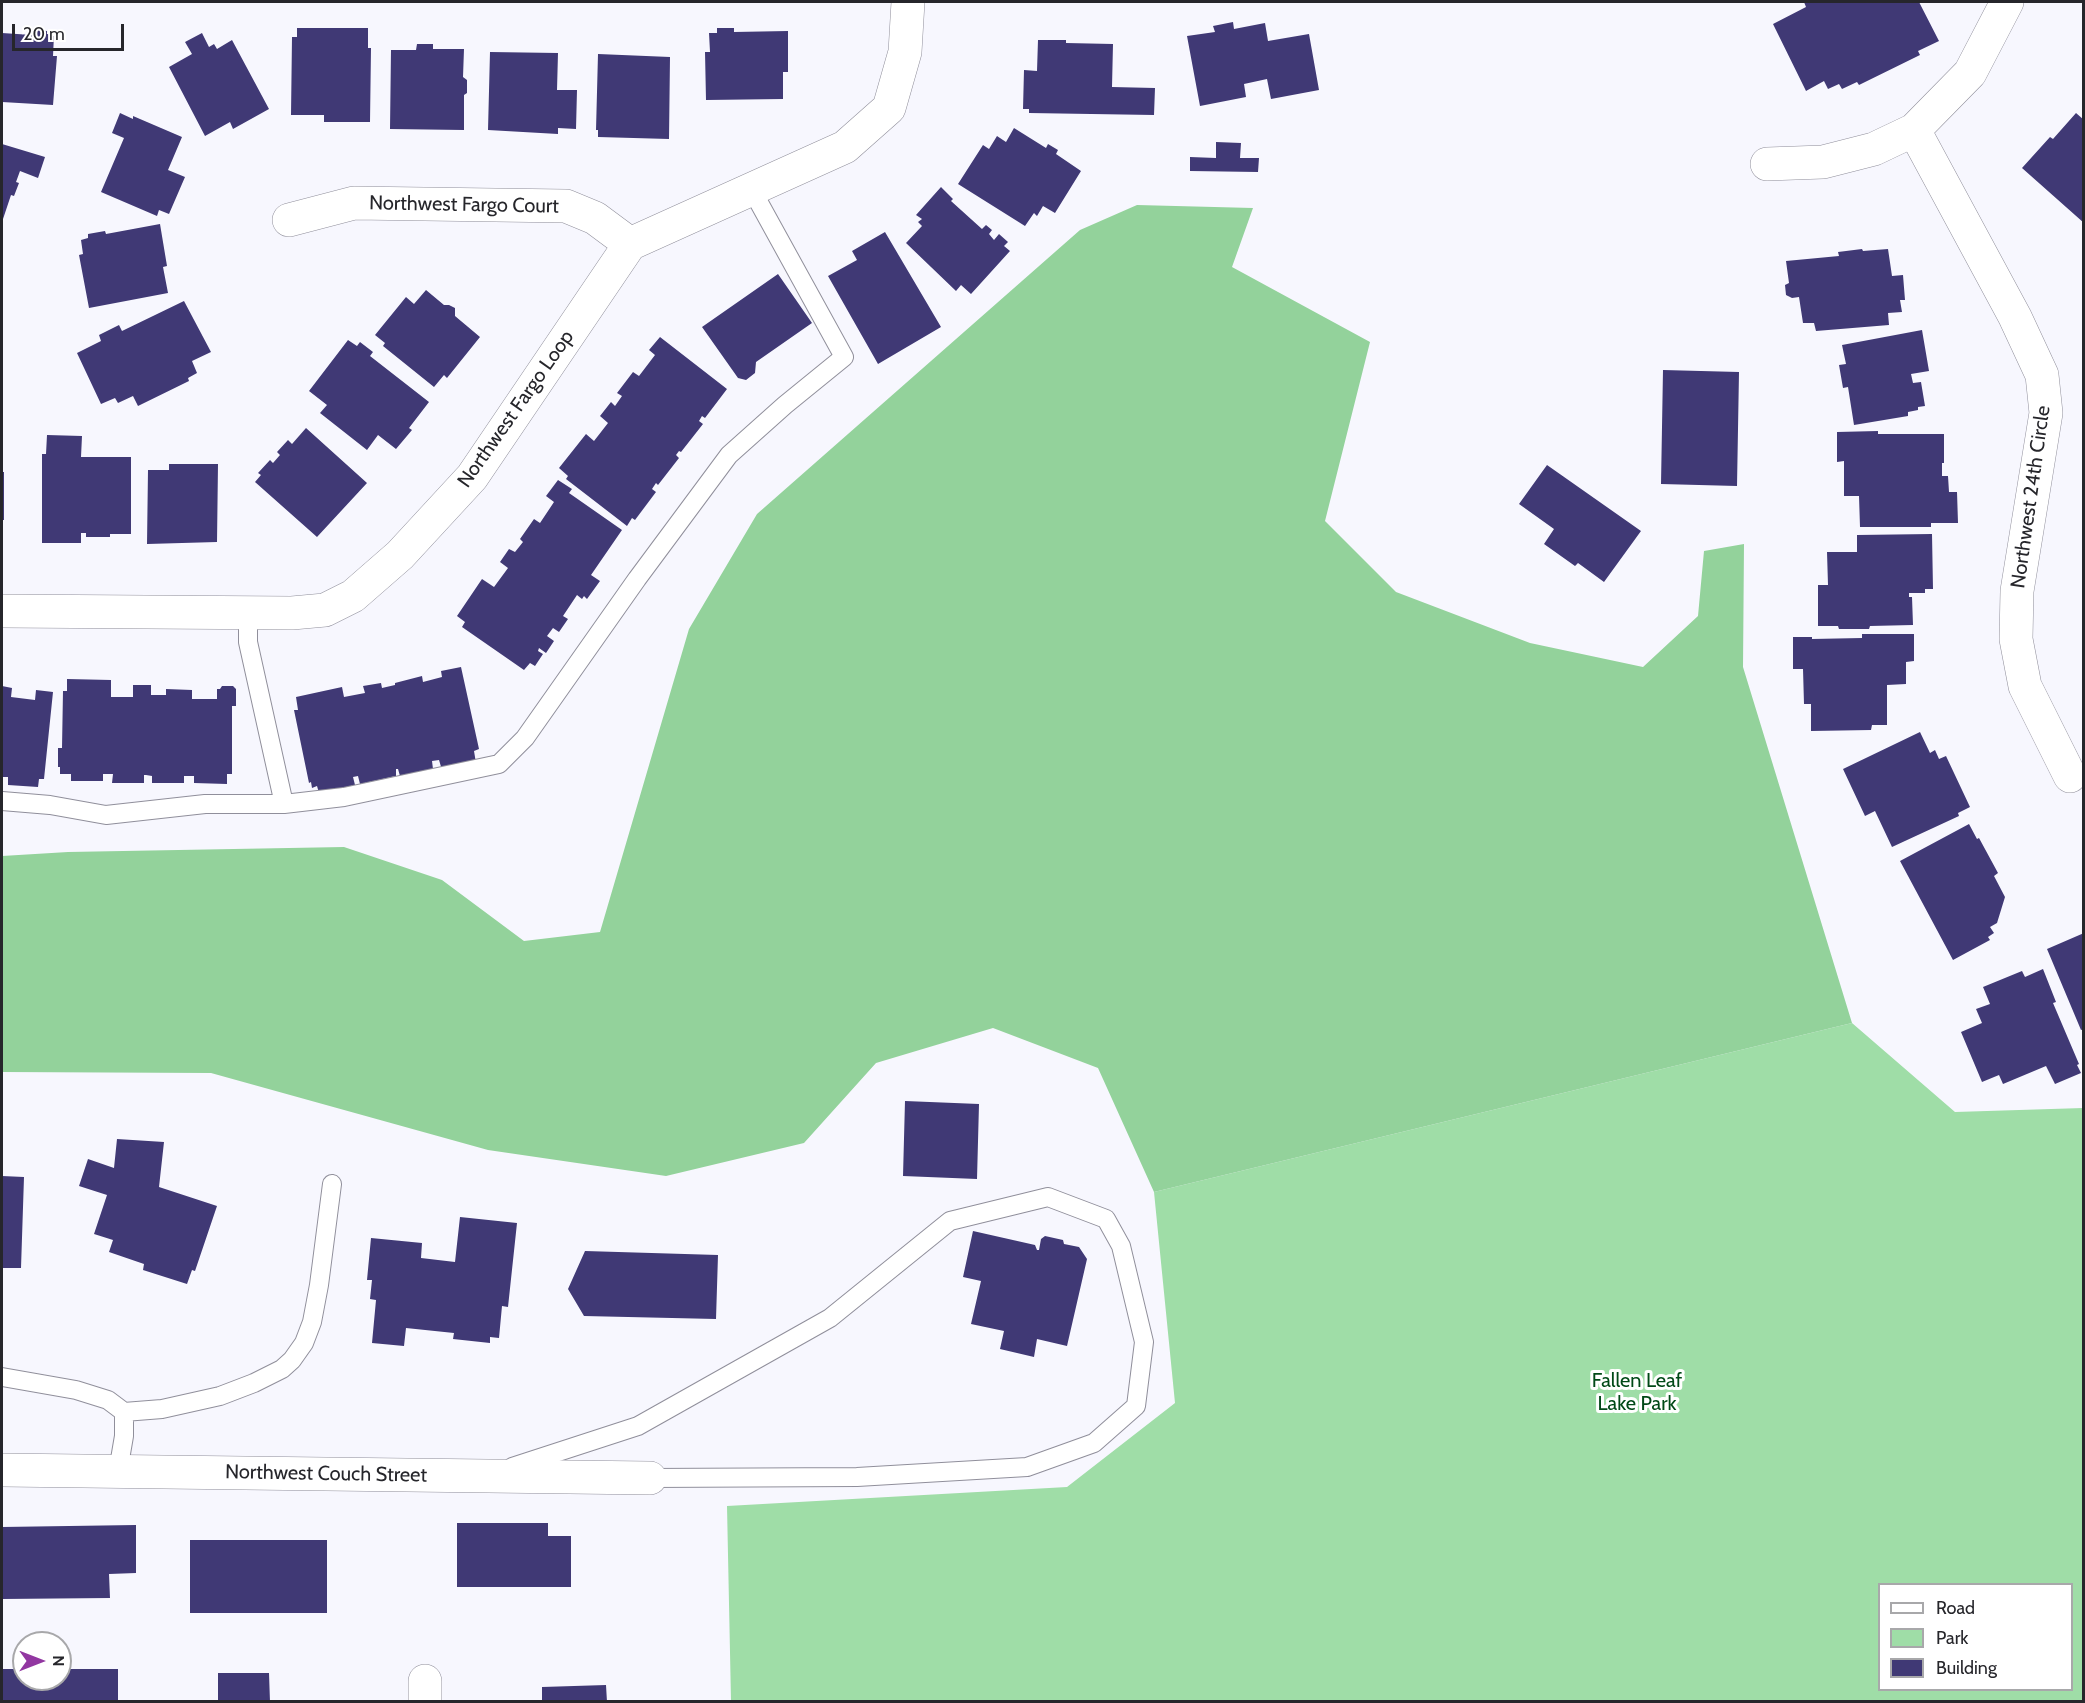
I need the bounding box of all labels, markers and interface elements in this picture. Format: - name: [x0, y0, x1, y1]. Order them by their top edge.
- scale bar: [15, 12, 128, 50]
- text: 20 m: [23, 23, 65, 45]
- street label: Northwest Fargo Court: [369, 191, 559, 219]
- street label: Northwest Fargo Loop: [453, 326, 579, 492]
- street label: Northwest 24th Circle: [2006, 404, 2056, 590]
- park label: Fallen Leaf Lake Park: [1592, 1369, 1682, 1416]
- street label: Northwest Couch Street: [225, 1460, 427, 1488]
- legend: [1878, 1583, 2073, 1691]
- text: Road: [1936, 1597, 1975, 1619]
- text: Park: [1936, 1627, 1968, 1649]
- north arrow: [12, 1631, 72, 1691]
- text: N: [49, 1655, 68, 1667]
- text: Building: [1936, 1657, 1997, 1679]

